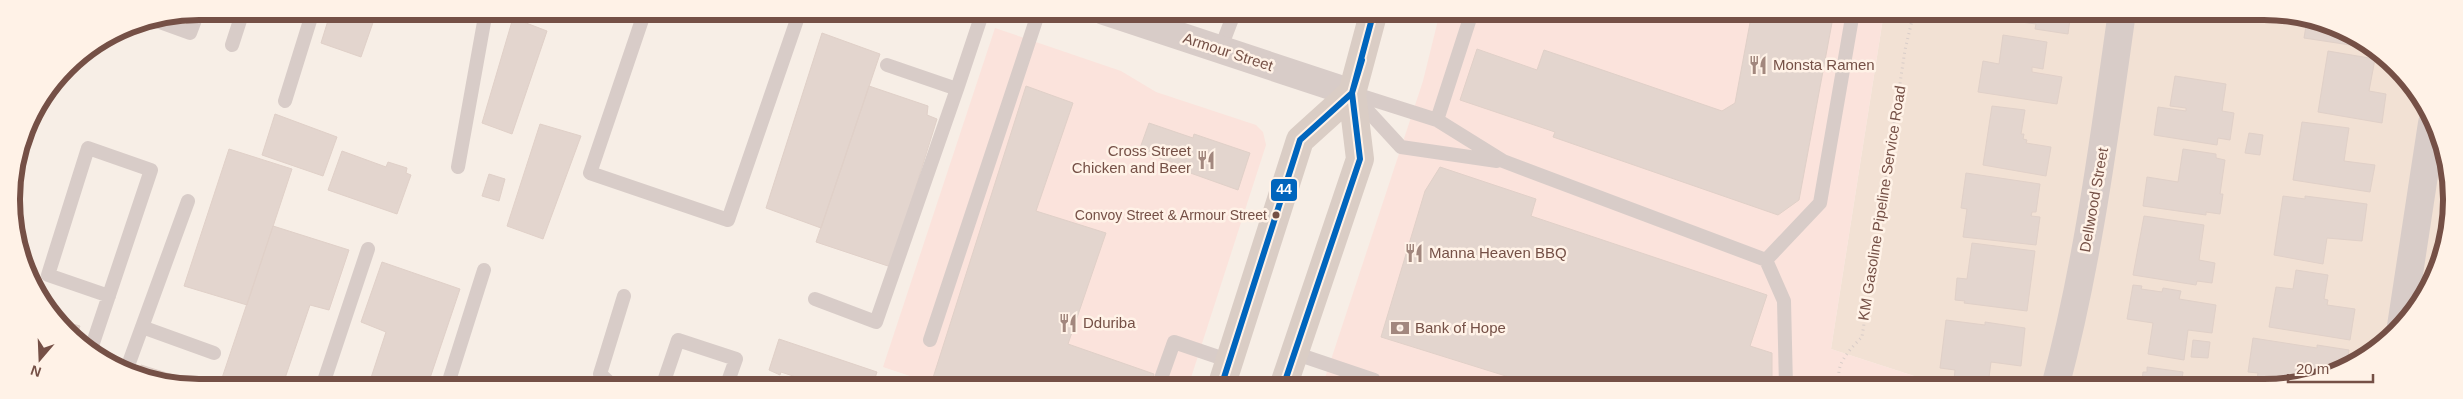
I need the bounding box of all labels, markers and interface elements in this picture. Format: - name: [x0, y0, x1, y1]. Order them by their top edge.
- street label: Armour Street: [1181, 29, 1276, 74]
- restaurant icon: Monsta Ramen: [1747, 54, 1769, 76]
- place label: Monsta Ramen: [1773, 56, 1875, 73]
- street label: KM Gasoline Pipeline Service Road: [1855, 84, 1908, 322]
- place label: Cross Street Chicken and Beer: [1072, 142, 1192, 176]
- street label: Dellwood Street: [2076, 145, 2111, 254]
- restaurant icon: Cross Street Chicken and Beer: [1195, 149, 1217, 171]
- line badge: 44: [1270, 178, 1298, 202]
- text: 44: [1276, 181, 1292, 197]
- place label: Convoy Street & Armour Street: [1075, 207, 1267, 223]
- marker: Convoy Street & Armour Street: [1271, 210, 1281, 220]
- restaurant icon: Manna Heaven BBQ: [1403, 242, 1425, 264]
- place label: Manna Heaven BBQ: [1429, 244, 1567, 261]
- restaurant icon: Dduriba: [1057, 312, 1079, 334]
- place label: Dduriba: [1083, 314, 1136, 331]
- bank icon: Bank of Hope: [1389, 317, 1411, 339]
- place label: Bank of Hope: [1415, 319, 1506, 336]
- north arrow: [15, 334, 65, 384]
- scale bar: [2288, 352, 2373, 384]
- text: 20 m: [2296, 360, 2329, 377]
- text: N: [28, 362, 43, 381]

